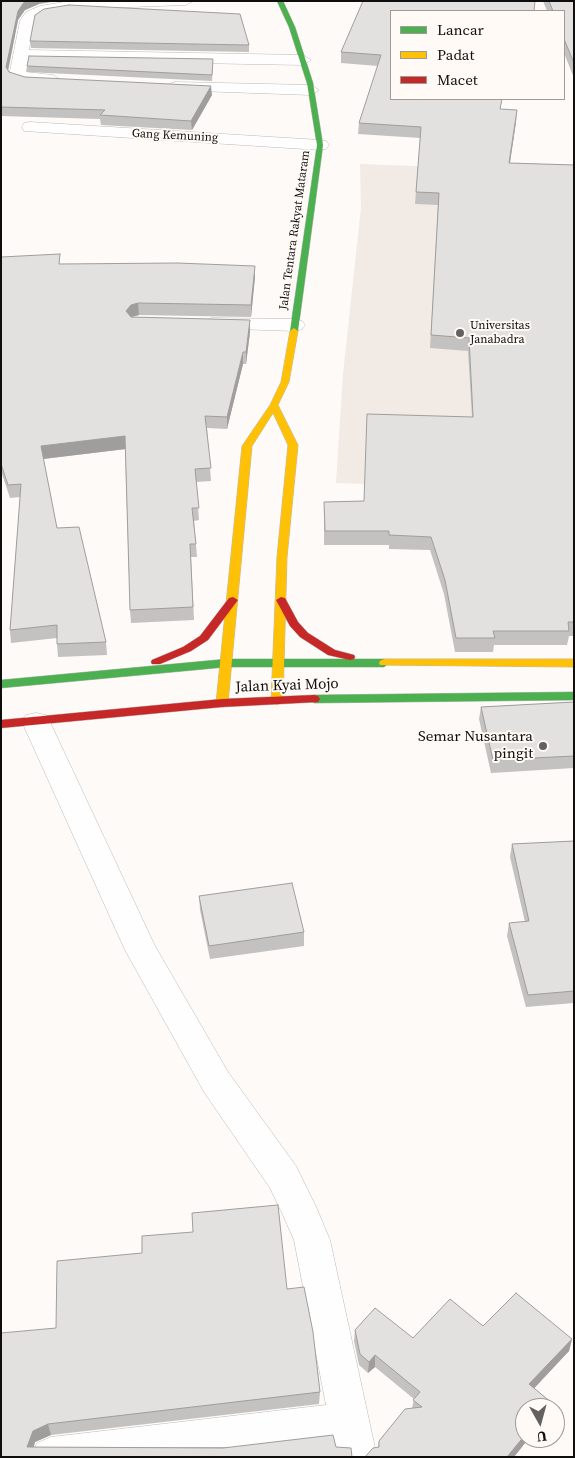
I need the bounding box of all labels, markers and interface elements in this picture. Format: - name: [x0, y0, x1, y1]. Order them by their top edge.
- legend: [390, 10, 565, 100]
- text: Lancar: [437, 19, 484, 40]
- text: Padat: [437, 44, 474, 65]
- text: Macet: [437, 69, 478, 90]
- street label: Gang Kemuning: [131, 127, 219, 145]
- street label: Jalan Tentara Rakyat Mataram: [277, 149, 313, 311]
- place label: Universitas Janabadra: [470, 319, 530, 347]
- marker: Universitas Janabadra: [454, 327, 466, 339]
- street label: Jalan Kyai Mojo: [235, 675, 339, 697]
- place label: Semar Nusantara pingit: [418, 728, 533, 763]
- marker: Semar Nusantara pingit: [537, 740, 549, 752]
- north arrow: [515, 1398, 565, 1448]
- text: U: [535, 1426, 548, 1447]

